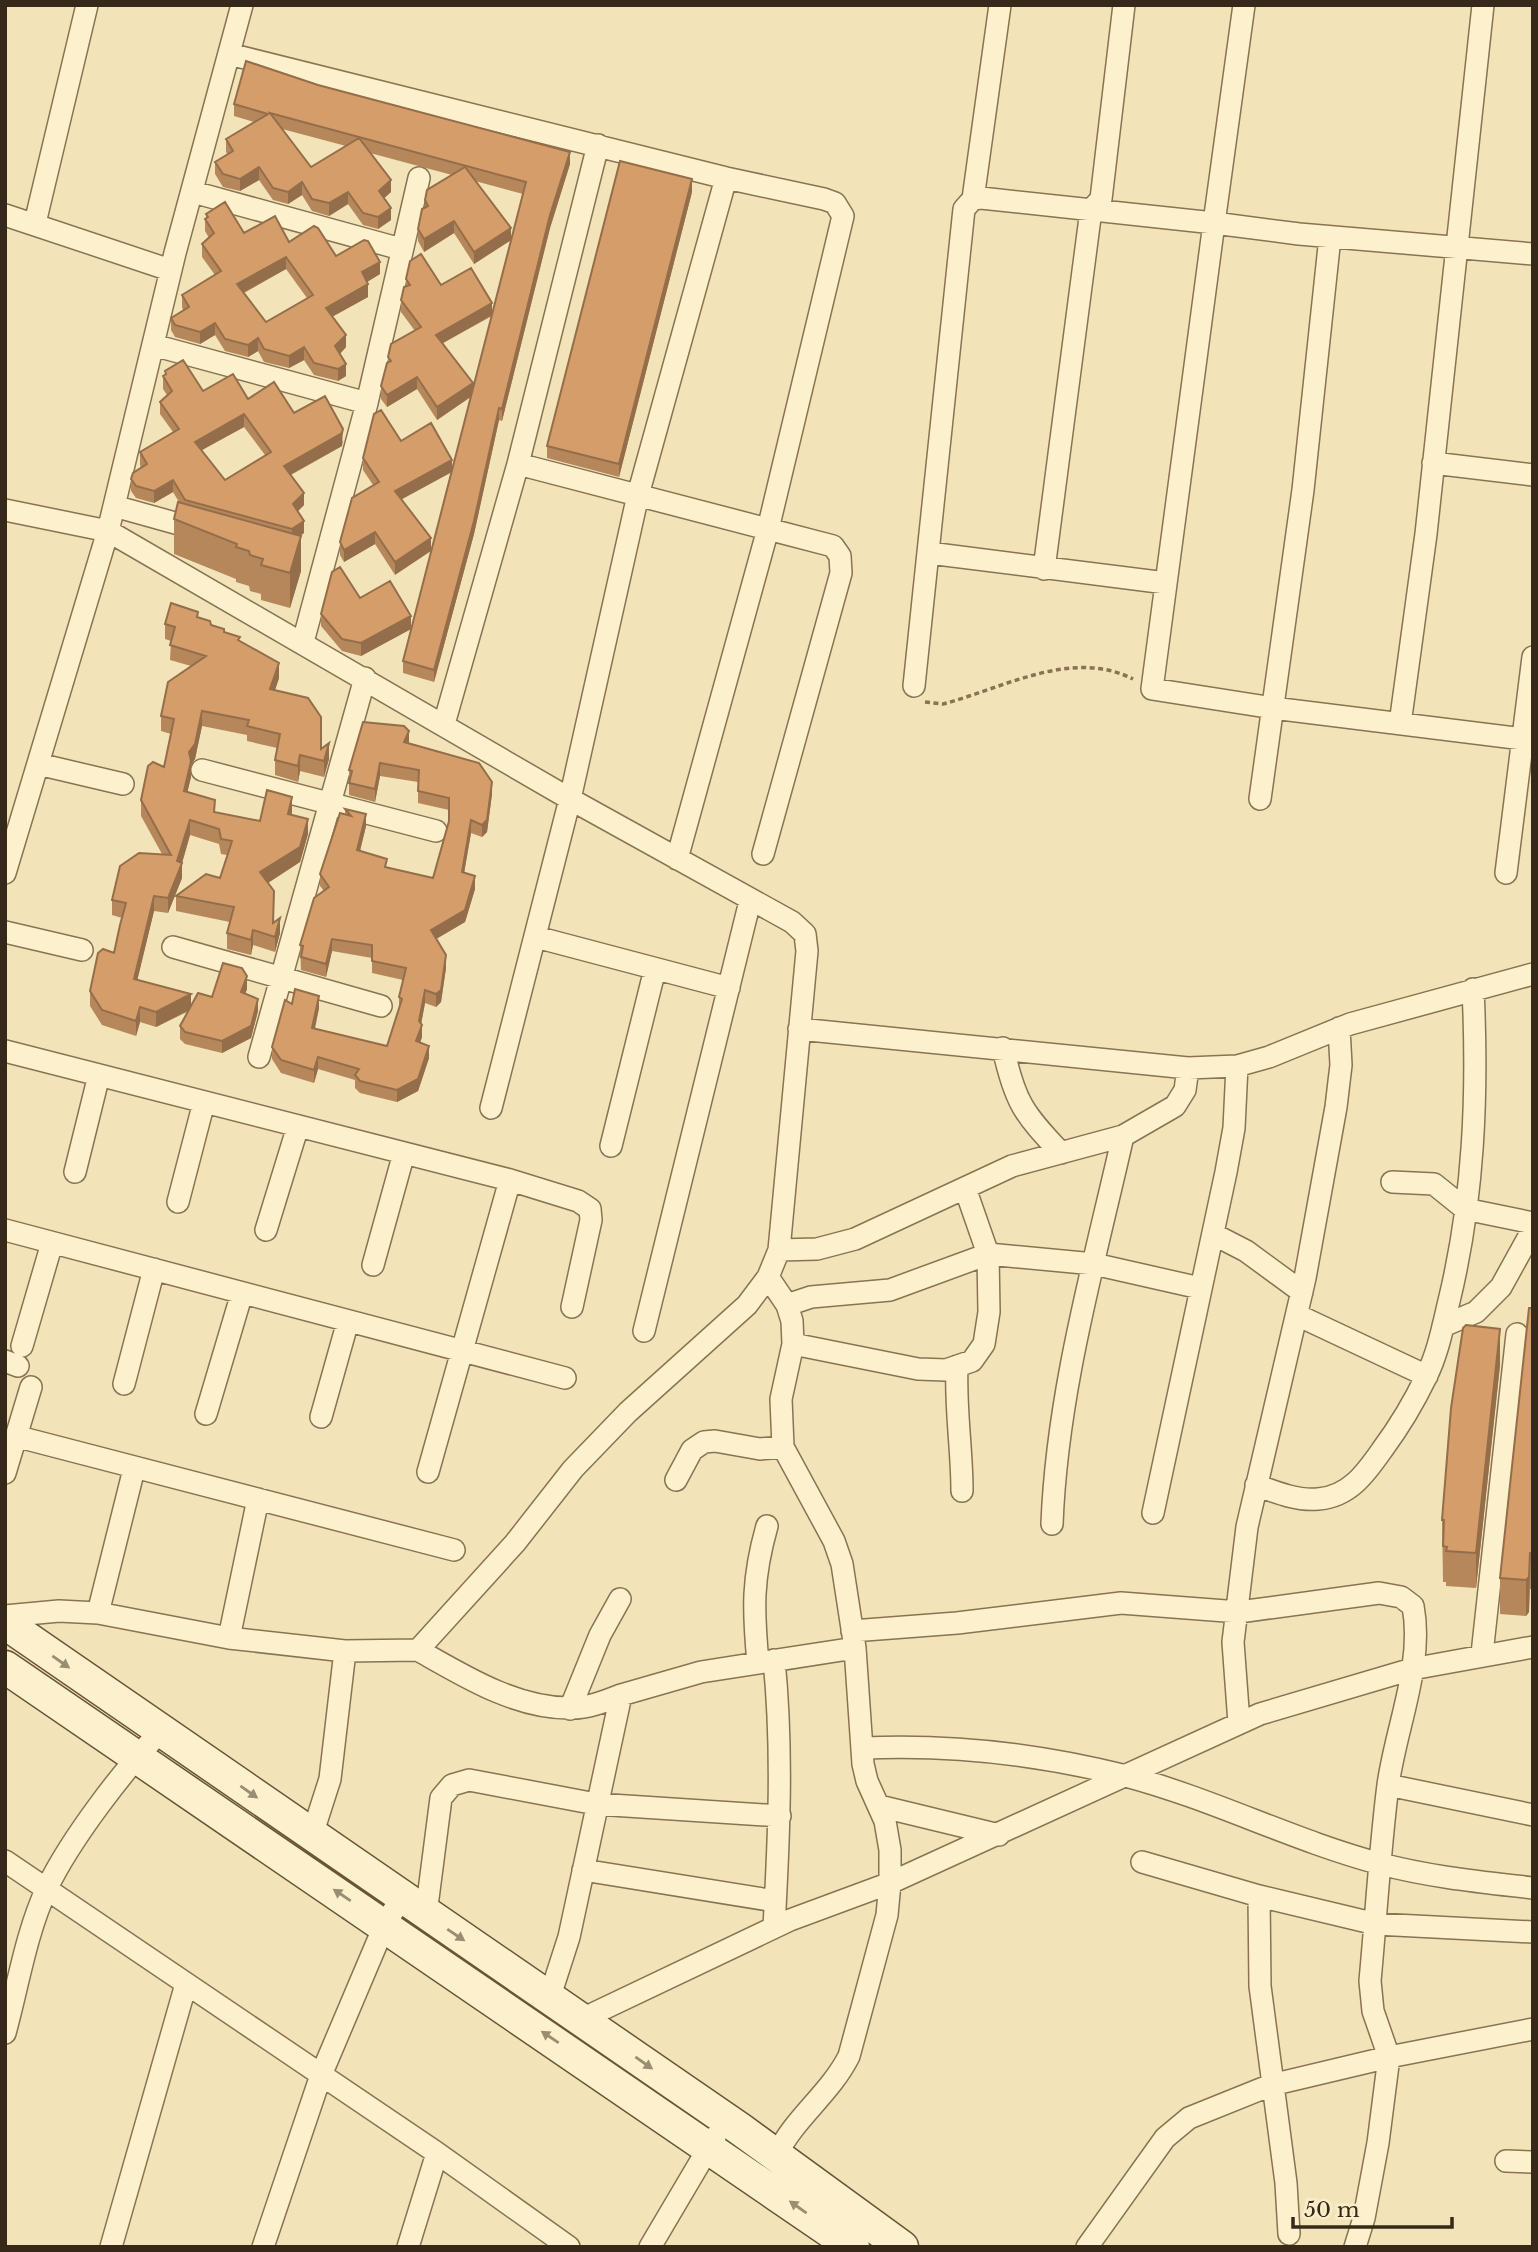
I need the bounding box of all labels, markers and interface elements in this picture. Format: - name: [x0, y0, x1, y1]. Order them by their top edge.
- one-way arrow: [52, 1655, 70, 1669]
- one-way arrow: [239, 1785, 258, 1798]
- one-way arrow: [332, 1888, 352, 1901]
- one-way arrow: [447, 1928, 465, 1942]
- one-way arrow: [541, 2030, 559, 2044]
- one-way arrow: [634, 2056, 653, 2069]
- scale bar: [1293, 2186, 1452, 2230]
- text: 50 m: [1304, 2197, 1360, 2223]
- one-way arrow: [789, 2200, 807, 2214]

